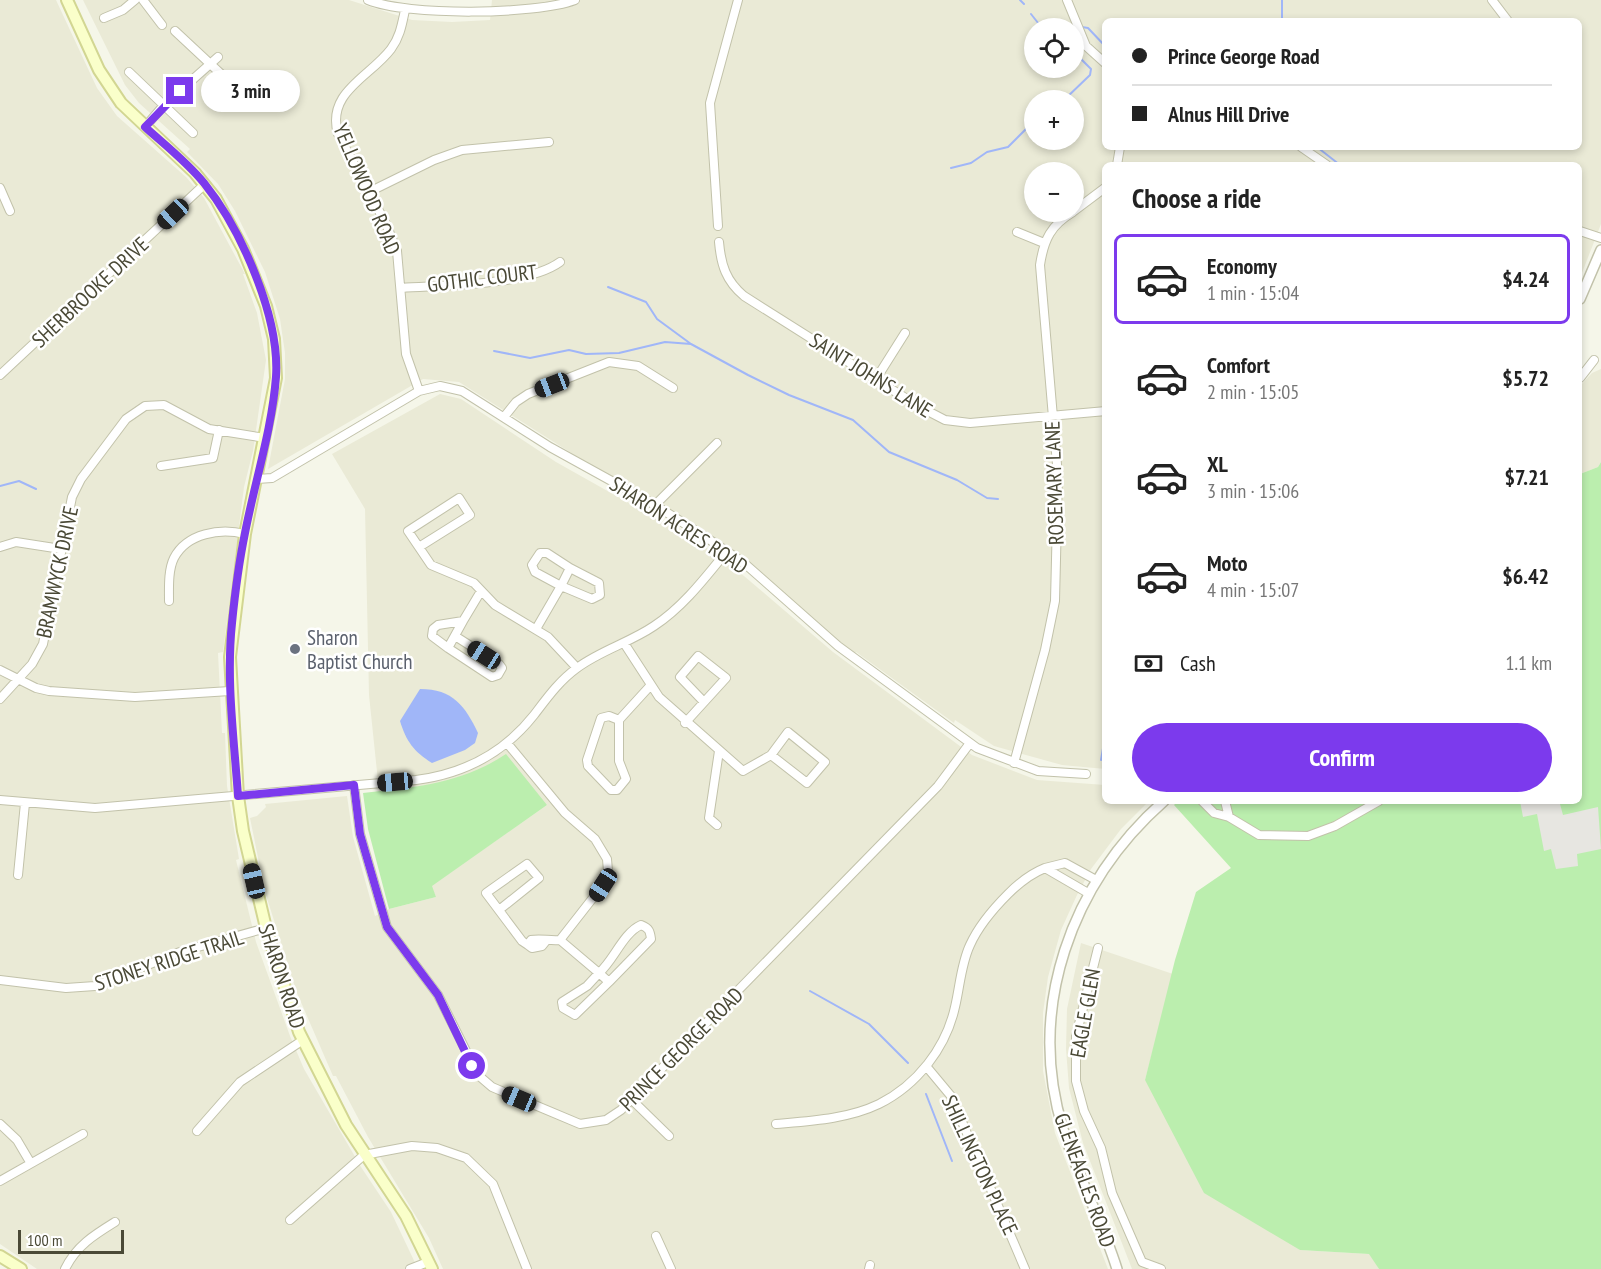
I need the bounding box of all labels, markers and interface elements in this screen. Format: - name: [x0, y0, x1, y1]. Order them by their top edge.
- map controls: [1024, 18, 1084, 222]
- button: locate: [1024, 18, 1084, 78]
- text: Prince George Road: [1168, 42, 1320, 70]
- callout: 3 min: [201, 70, 300, 112]
- route end: [166, 77, 193, 104]
- text: 3 min: [230, 78, 271, 104]
- button: +: [1024, 90, 1084, 150]
- text: Alnus Hill Drive: [1168, 100, 1289, 128]
- street label: YELLOWOOD ROAD: [327, 119, 407, 259]
- button: −: [1024, 162, 1084, 222]
- text: Choose a ride: [1132, 181, 1261, 215]
- car: [154, 195, 192, 233]
- street label: SHERBROOKE DRIVE: [26, 231, 154, 353]
- icon: car: [1135, 252, 1189, 306]
- text: Economy: [1207, 252, 1277, 280]
- street label: GOTHIC COURT: [426, 258, 539, 298]
- text: $4.24: [1502, 265, 1549, 293]
- text: 1 min · 15:04: [1207, 280, 1299, 306]
- street label: SAINT JOHNS LANE: [805, 326, 937, 424]
- icon: car: [1135, 351, 1189, 405]
- text: Comfort: [1207, 351, 1270, 379]
- text: $5.72: [1502, 364, 1549, 392]
- car: [532, 370, 572, 400]
- text: 2 min · 15:05: [1207, 379, 1299, 405]
- street label: ROSEMARY LANE: [1038, 420, 1070, 546]
- icon: car: [1135, 450, 1189, 504]
- text: XL: [1207, 450, 1228, 478]
- text: $7.21: [1504, 463, 1549, 491]
- street label: SHARON ACRES ROAD: [605, 470, 753, 580]
- text: 3 min · 15:06: [1207, 478, 1299, 504]
- street label: BRAMWYCK DRIVE: [30, 504, 84, 640]
- icon: car: [1135, 549, 1189, 603]
- text: Moto: [1207, 549, 1248, 577]
- text: $6.42: [1502, 562, 1549, 590]
- text: 4 min · 15:07: [1207, 577, 1299, 603]
- place label: Sharon Baptist Church: [307, 624, 413, 675]
- car: [464, 638, 504, 672]
- marker: Sharon Baptist Church: [288, 642, 302, 656]
- icon: cash: [1132, 647, 1165, 680]
- text: Cash: [1180, 649, 1216, 677]
- text: 1.1 km: [1505, 650, 1552, 676]
- button: Confirm: [1132, 723, 1552, 792]
- car: [376, 771, 414, 793]
- car: [241, 861, 267, 901]
- car: [586, 865, 620, 905]
- street label: SHARON ROAD: [252, 920, 312, 1032]
- street label: STONEY RIDGE TRAIL: [91, 923, 247, 997]
- street label: EAGLE GLEN: [1064, 966, 1106, 1060]
- street label: PRINCE GEORGE ROAD: [613, 981, 749, 1117]
- route start: [458, 1052, 485, 1079]
- car: [499, 1084, 539, 1114]
- street label: SHILLINGTON PLACE: [936, 1091, 1024, 1239]
- street label: GLENEAGLES ROAD: [1048, 1109, 1122, 1251]
- scale bar: [18, 1227, 124, 1254]
- text: 100 m: [27, 1230, 62, 1250]

